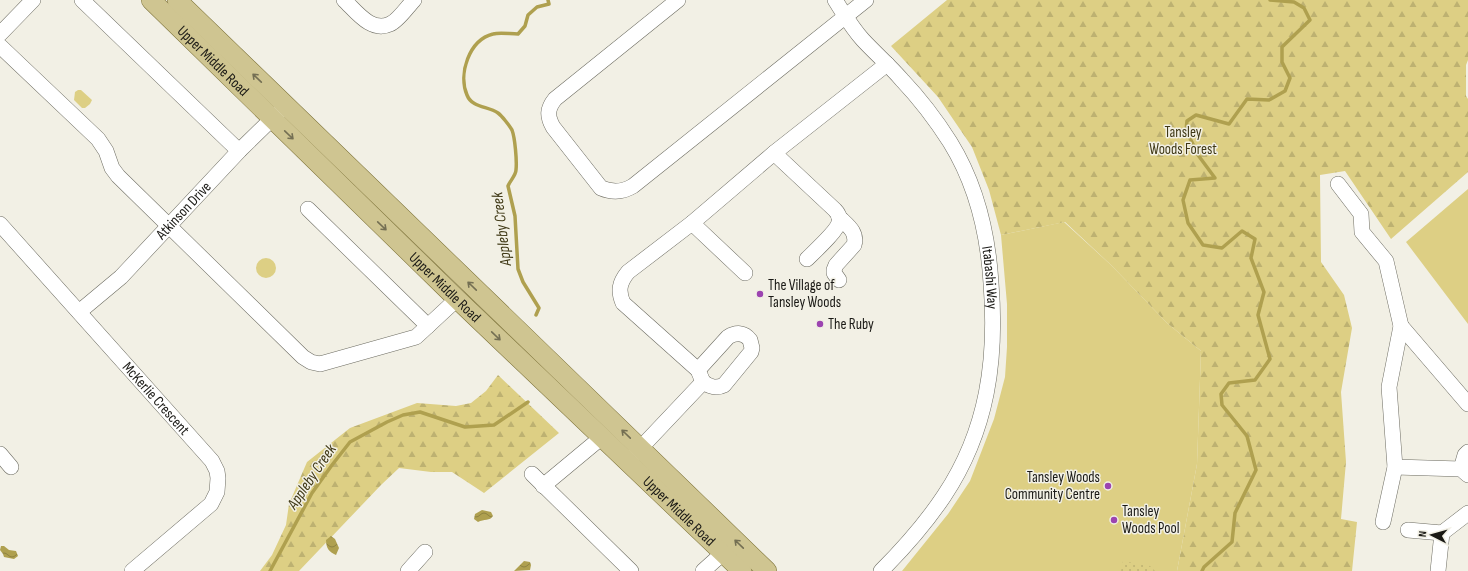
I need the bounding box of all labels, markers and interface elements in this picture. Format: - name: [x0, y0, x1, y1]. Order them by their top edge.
- street label: Upper Middle Road: [173, 21, 253, 100]
- one-way arrow: [252, 74, 262, 83]
- park label: Tansley Woods Forest: [1149, 123, 1217, 159]
- one-way arrow: [284, 130, 294, 140]
- street label: Atkinson Drive: [151, 177, 215, 244]
- water label: Appleby Creek: [488, 190, 516, 268]
- one-way arrow: [377, 221, 387, 231]
- street label: Itabashi Way: [978, 245, 1002, 310]
- street label: Upper Middle Road: [405, 248, 485, 326]
- place label: The Village of Tansley Woods: [768, 276, 841, 312]
- one-way arrow: [467, 281, 477, 290]
- marker: The Village of Tansley Woods: [755, 289, 765, 299]
- place label: The Ruby: [828, 315, 874, 334]
- marker: The Ruby: [815, 319, 825, 329]
- one-way arrow: [491, 331, 501, 341]
- street label: McKerlie Crescent: [118, 358, 194, 439]
- one-way arrow: [621, 429, 631, 439]
- water label: Appleby Creek: [283, 440, 341, 514]
- place label: Tansley Woods Community Centre: [1005, 468, 1100, 504]
- street label: Upper Middle Road: [639, 472, 719, 550]
- marker: Tansley Woods Community Centre: [1103, 481, 1113, 491]
- place label: Tansley Woods Pool: [1122, 502, 1180, 538]
- marker: Tansley Woods Pool: [1109, 515, 1119, 525]
- north arrow: [1412, 515, 1452, 555]
- text: N: [1416, 530, 1429, 538]
- one-way arrow: [734, 539, 744, 549]

